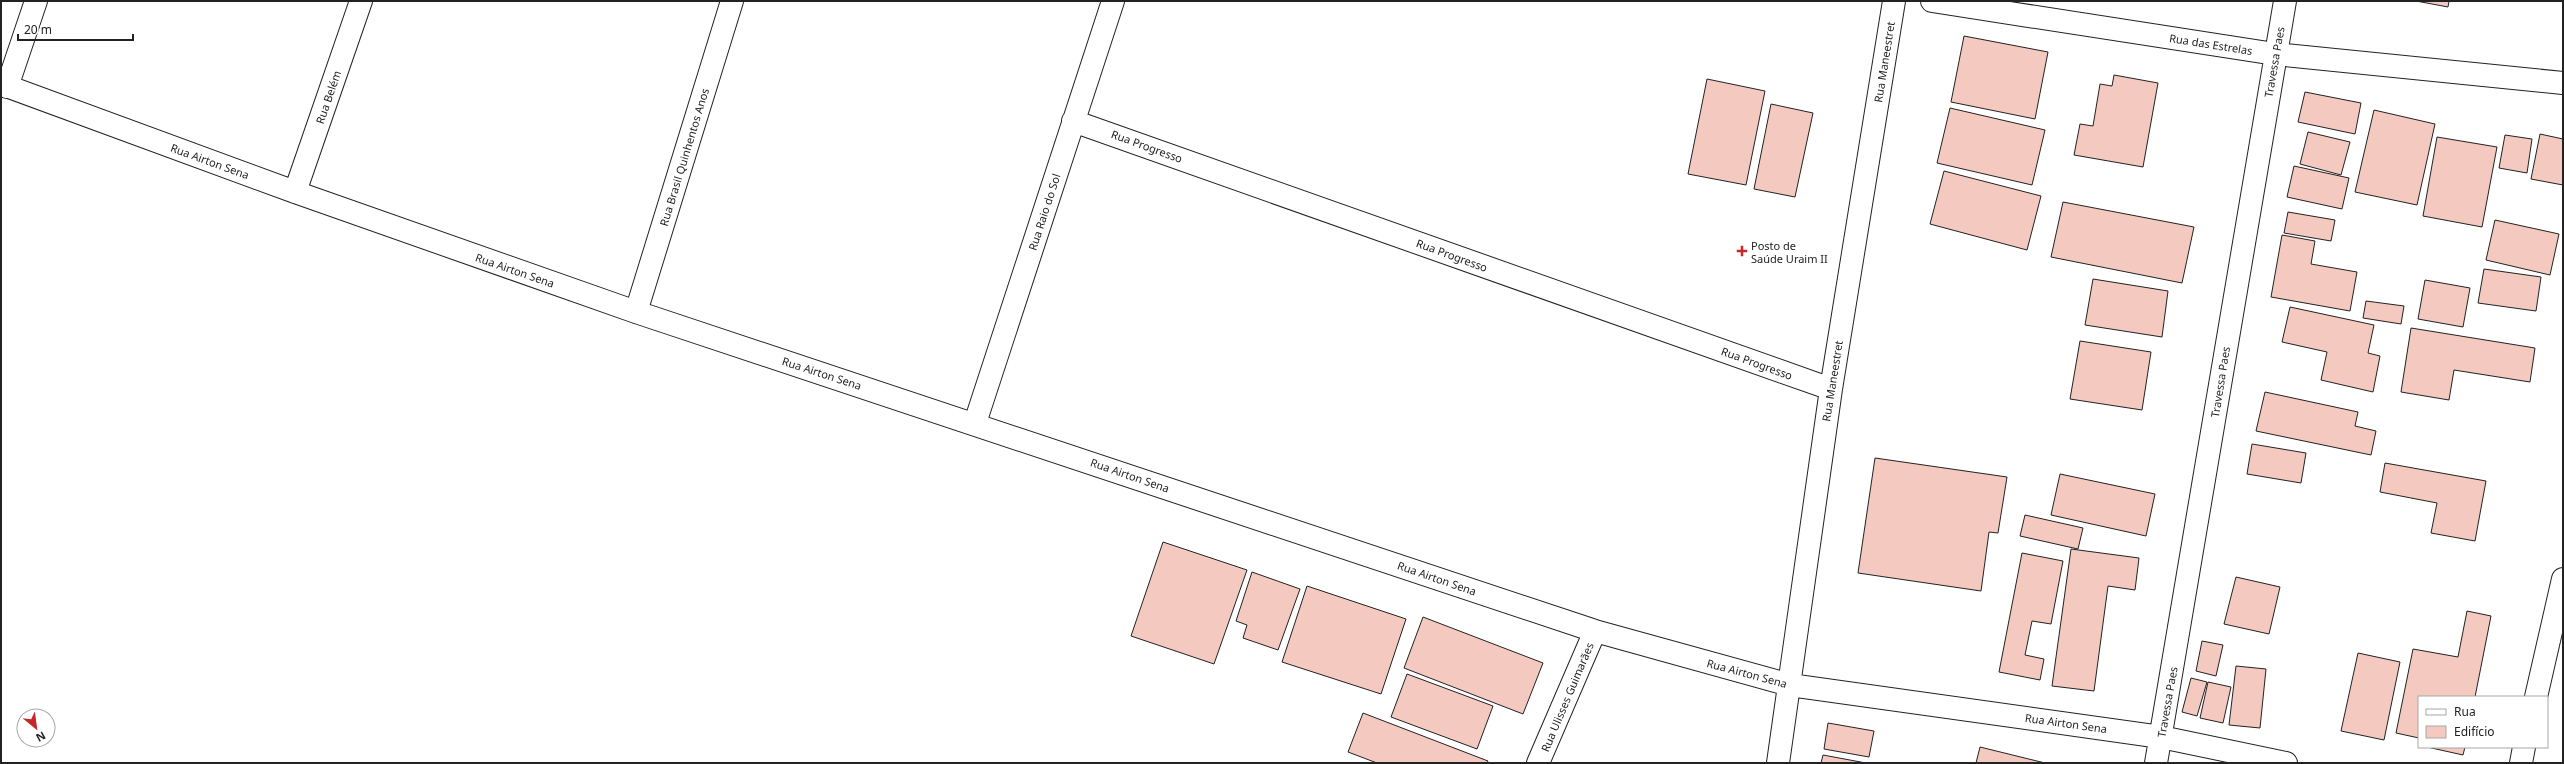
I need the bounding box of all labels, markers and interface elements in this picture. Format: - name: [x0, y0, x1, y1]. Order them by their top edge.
- scale bar: [18, 16, 133, 42]
- street label: Rua Maneestret: [1870, 20, 1898, 104]
- text: 20 m: [24, 21, 52, 38]
- street label: Travessa Paes: [2260, 25, 2288, 99]
- street label: Rua das Estrelas: [2168, 30, 2254, 58]
- street label: Rua Belém: [312, 68, 344, 126]
- street label: Rua Brasil Quinhentos Anos: [656, 86, 712, 228]
- street label: Rua Progresso: [1109, 126, 1185, 166]
- street label: Rua Airton Sena: [169, 140, 251, 182]
- street label: Rua Raio do Sol: [1025, 172, 1063, 252]
- street label: Rua Progresso: [1414, 235, 1490, 275]
- place label: Posto de Saúde Uraim II: [1751, 238, 1828, 266]
- marker: Posto de Saúde Uraim II: [1736, 245, 1748, 257]
- street label: Rua Airton Sena: [474, 249, 556, 291]
- street label: Rua Maneestret: [1818, 339, 1846, 423]
- street label: Rua Progresso: [1719, 343, 1795, 383]
- street label: Travessa Paes: [2207, 345, 2233, 419]
- street label: Rua Airton Sena: [780, 353, 864, 393]
- street label: Rua Airton Sena: [1089, 454, 1171, 496]
- street label: Rua Airton Sena: [1396, 557, 1478, 599]
- street label: Rua Ulisses Guimarães: [1537, 640, 1597, 754]
- street label: Rua Airton Sena: [1705, 655, 1789, 691]
- street label: Travessa Paes: [2153, 665, 2181, 739]
- legend: [2418, 696, 2548, 748]
- text: Rua: [2454, 703, 2476, 720]
- north arrow: [16, 708, 56, 748]
- street label: Rua Airton Sena: [2024, 710, 2108, 736]
- text: Edifício: [2454, 723, 2495, 740]
- text: N: [34, 728, 49, 746]

